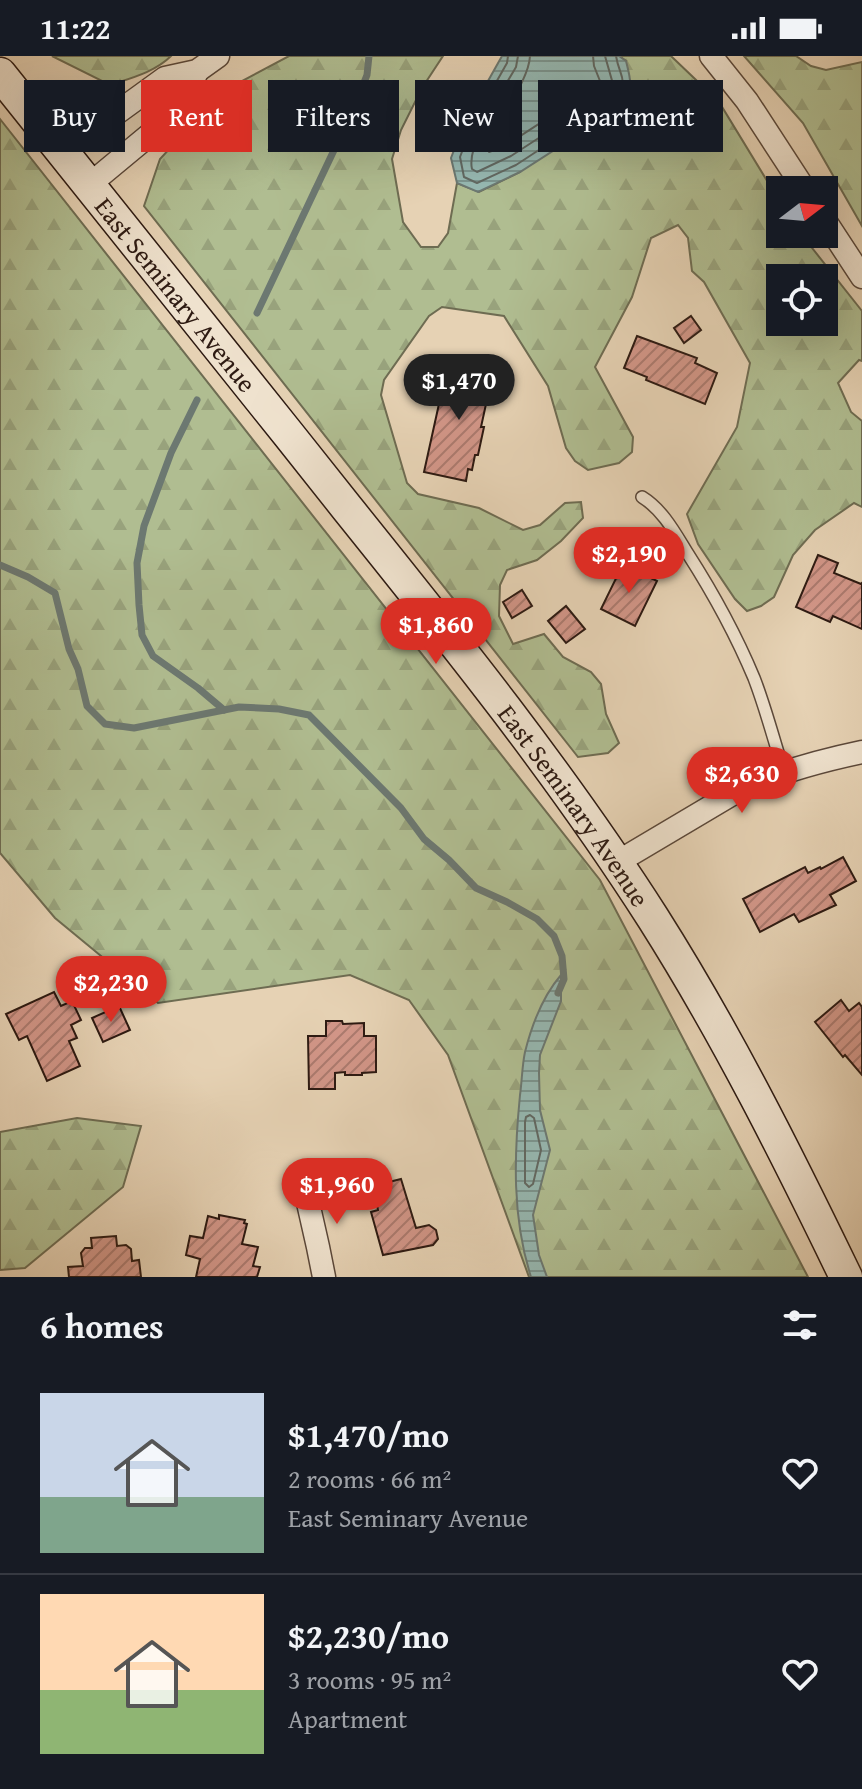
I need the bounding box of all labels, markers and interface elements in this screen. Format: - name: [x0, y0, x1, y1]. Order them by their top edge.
- text: 11:22: [40, 6, 111, 50]
- chip: Buy: [24, 80, 125, 152]
- chip: Rent: [141, 80, 252, 152]
- chip: Filters: [268, 80, 399, 152]
- chip: New: [415, 80, 522, 152]
- chip: Apartment: [538, 80, 723, 152]
- north arrow: [766, 176, 838, 248]
- map controls: [766, 176, 838, 336]
- street label: East Seminary Avenue: [86, 188, 267, 400]
- button: locate: [766, 264, 838, 336]
- pin: $1,470: [394, 354, 524, 422]
- text: $1,470: [422, 360, 496, 399]
- pin: $2,190: [564, 527, 694, 595]
- text: $2,190: [592, 533, 666, 572]
- pin: $1,860: [371, 598, 501, 666]
- text: $1,860: [399, 604, 473, 643]
- street label: East Seminary Avenue: [489, 696, 660, 914]
- pin: $2,630: [677, 747, 807, 815]
- text: $2,630: [705, 753, 779, 792]
- pin: $2,230: [46, 956, 176, 1024]
- text: $2,230: [74, 962, 148, 1001]
- pin: $1,960: [272, 1158, 402, 1226]
- text: $1,960: [300, 1164, 374, 1203]
- text: 6 homes: [40, 1301, 164, 1350]
- icon: filters: [778, 1303, 822, 1347]
- text: $1,470/mo: [288, 1410, 449, 1459]
- icon: home: [104, 1425, 200, 1521]
- icon: heart: [778, 1451, 822, 1495]
- text: 2 rooms · 66 m²: [288, 1459, 451, 1498]
- text: East Seminary Avenue: [288, 1498, 528, 1537]
- text: $2,230/mo: [288, 1611, 449, 1660]
- icon: home: [104, 1626, 200, 1722]
- icon: heart: [778, 1652, 822, 1696]
- text: 3 rooms · 95 m²: [288, 1660, 451, 1699]
- text: Apartment: [288, 1699, 407, 1738]

